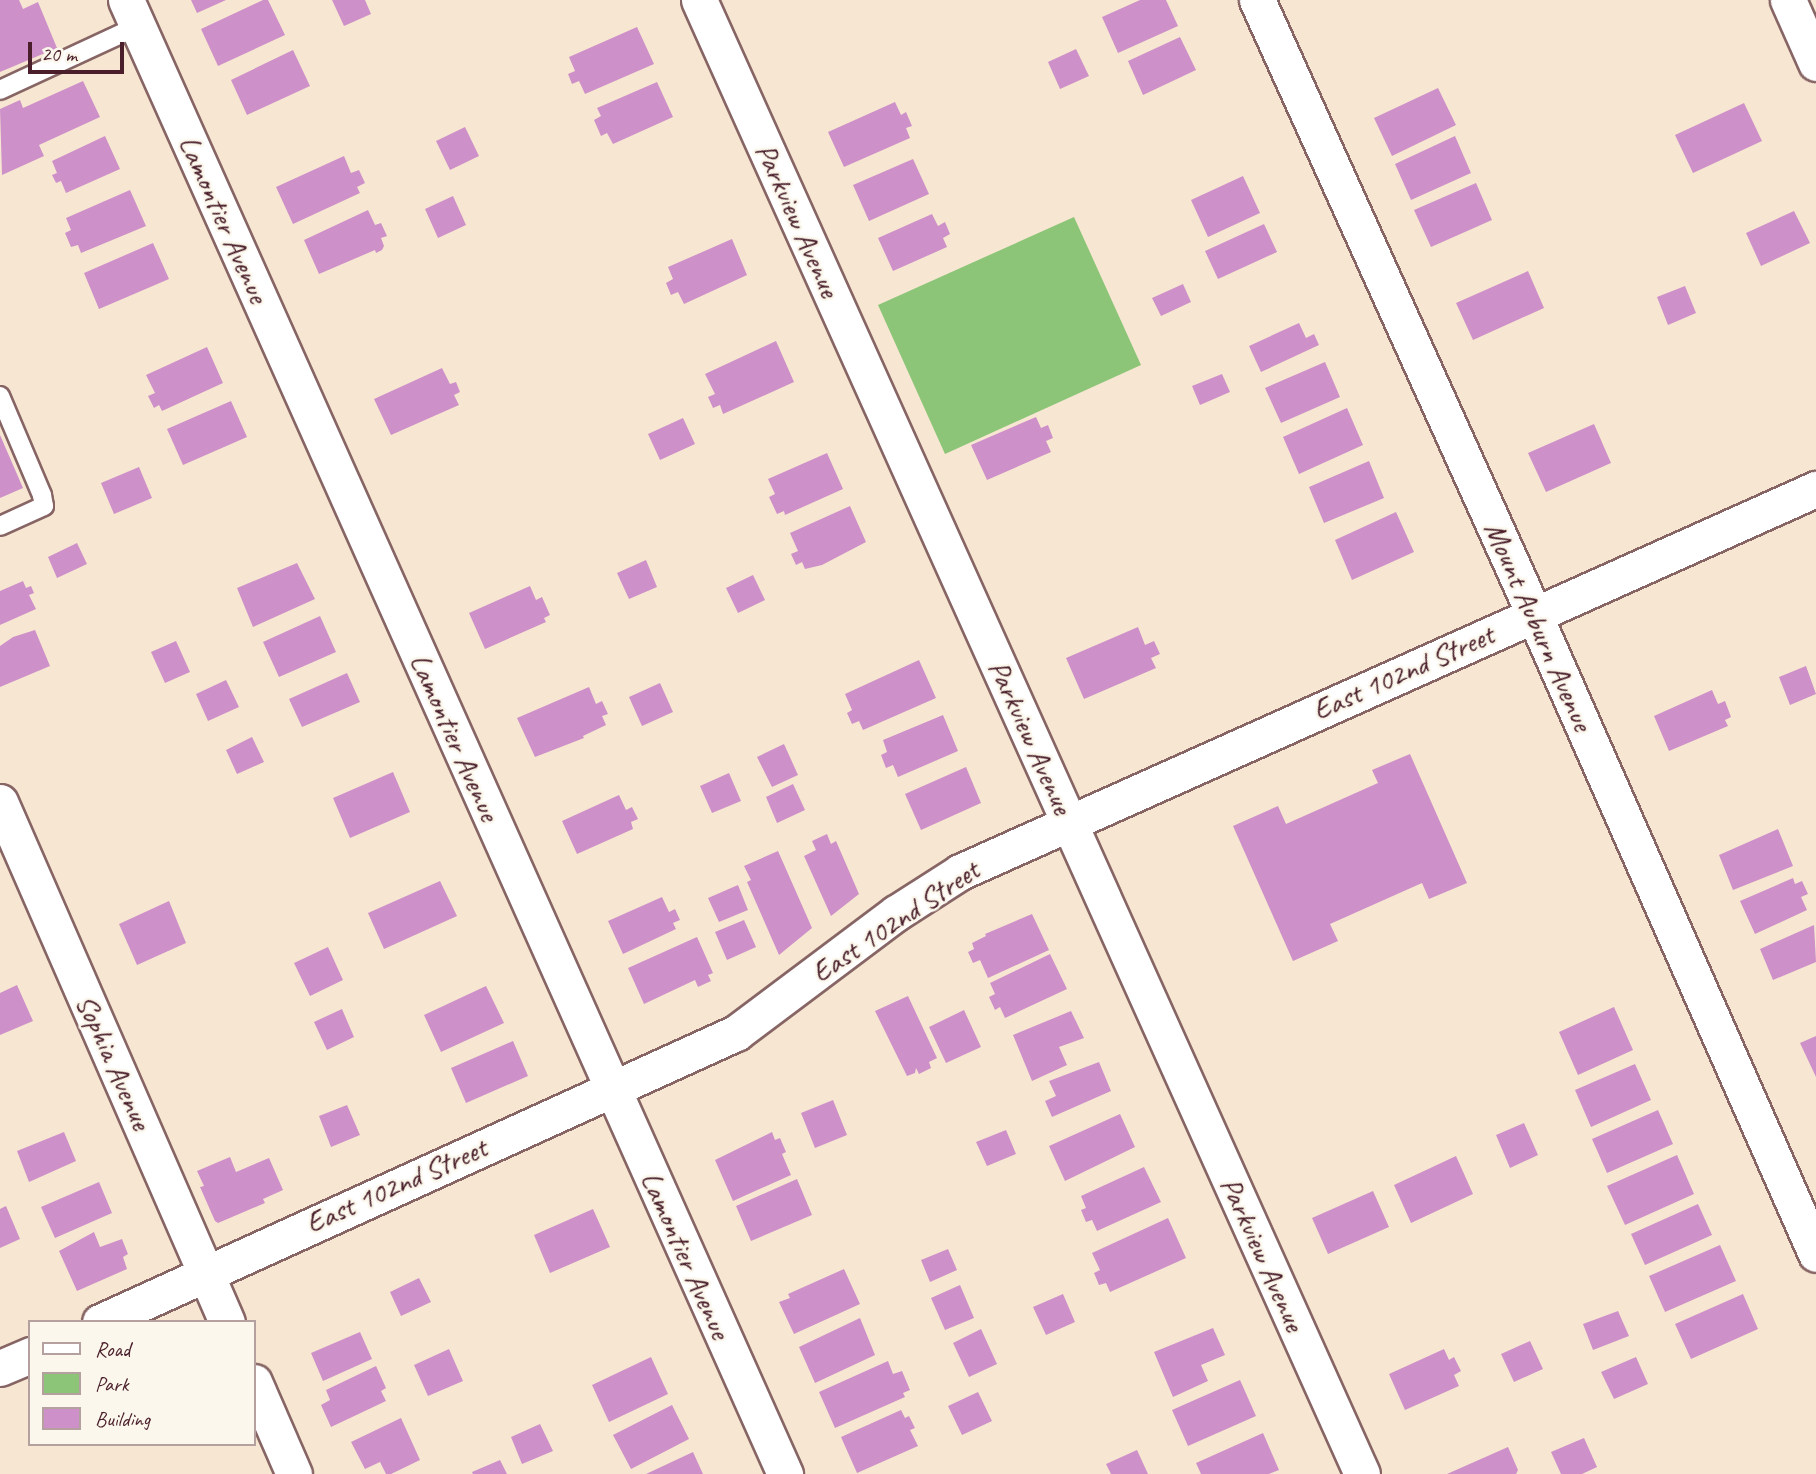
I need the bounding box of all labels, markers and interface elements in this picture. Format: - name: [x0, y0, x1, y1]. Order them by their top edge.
- scale bar: [32, 28, 128, 72]
- text: 20 m: [41, 41, 77, 67]
- street label: Lamontier Avenue: [171, 130, 277, 308]
- street label: Parkview Avenue: [748, 138, 848, 302]
- street label: Mount Auburn Avenue: [1477, 516, 1601, 736]
- street label: East 102nd Street: [1307, 616, 1499, 728]
- street label: Lamontier Avenue: [402, 648, 508, 826]
- street label: Parkview Avenue: [981, 655, 1081, 819]
- street label: East 102nd Street: [804, 852, 986, 990]
- street label: Sophia Avenue: [68, 989, 160, 1135]
- street label: East 102nd Street: [300, 1129, 492, 1241]
- street label: Lamontier Avenue: [633, 1166, 739, 1344]
- street label: Parkview Avenue: [1213, 1172, 1313, 1336]
- legend: [28, 1320, 256, 1446]
- text: Road: [95, 1336, 130, 1362]
- text: Park: [95, 1371, 128, 1397]
- text: Building: [95, 1406, 150, 1432]

